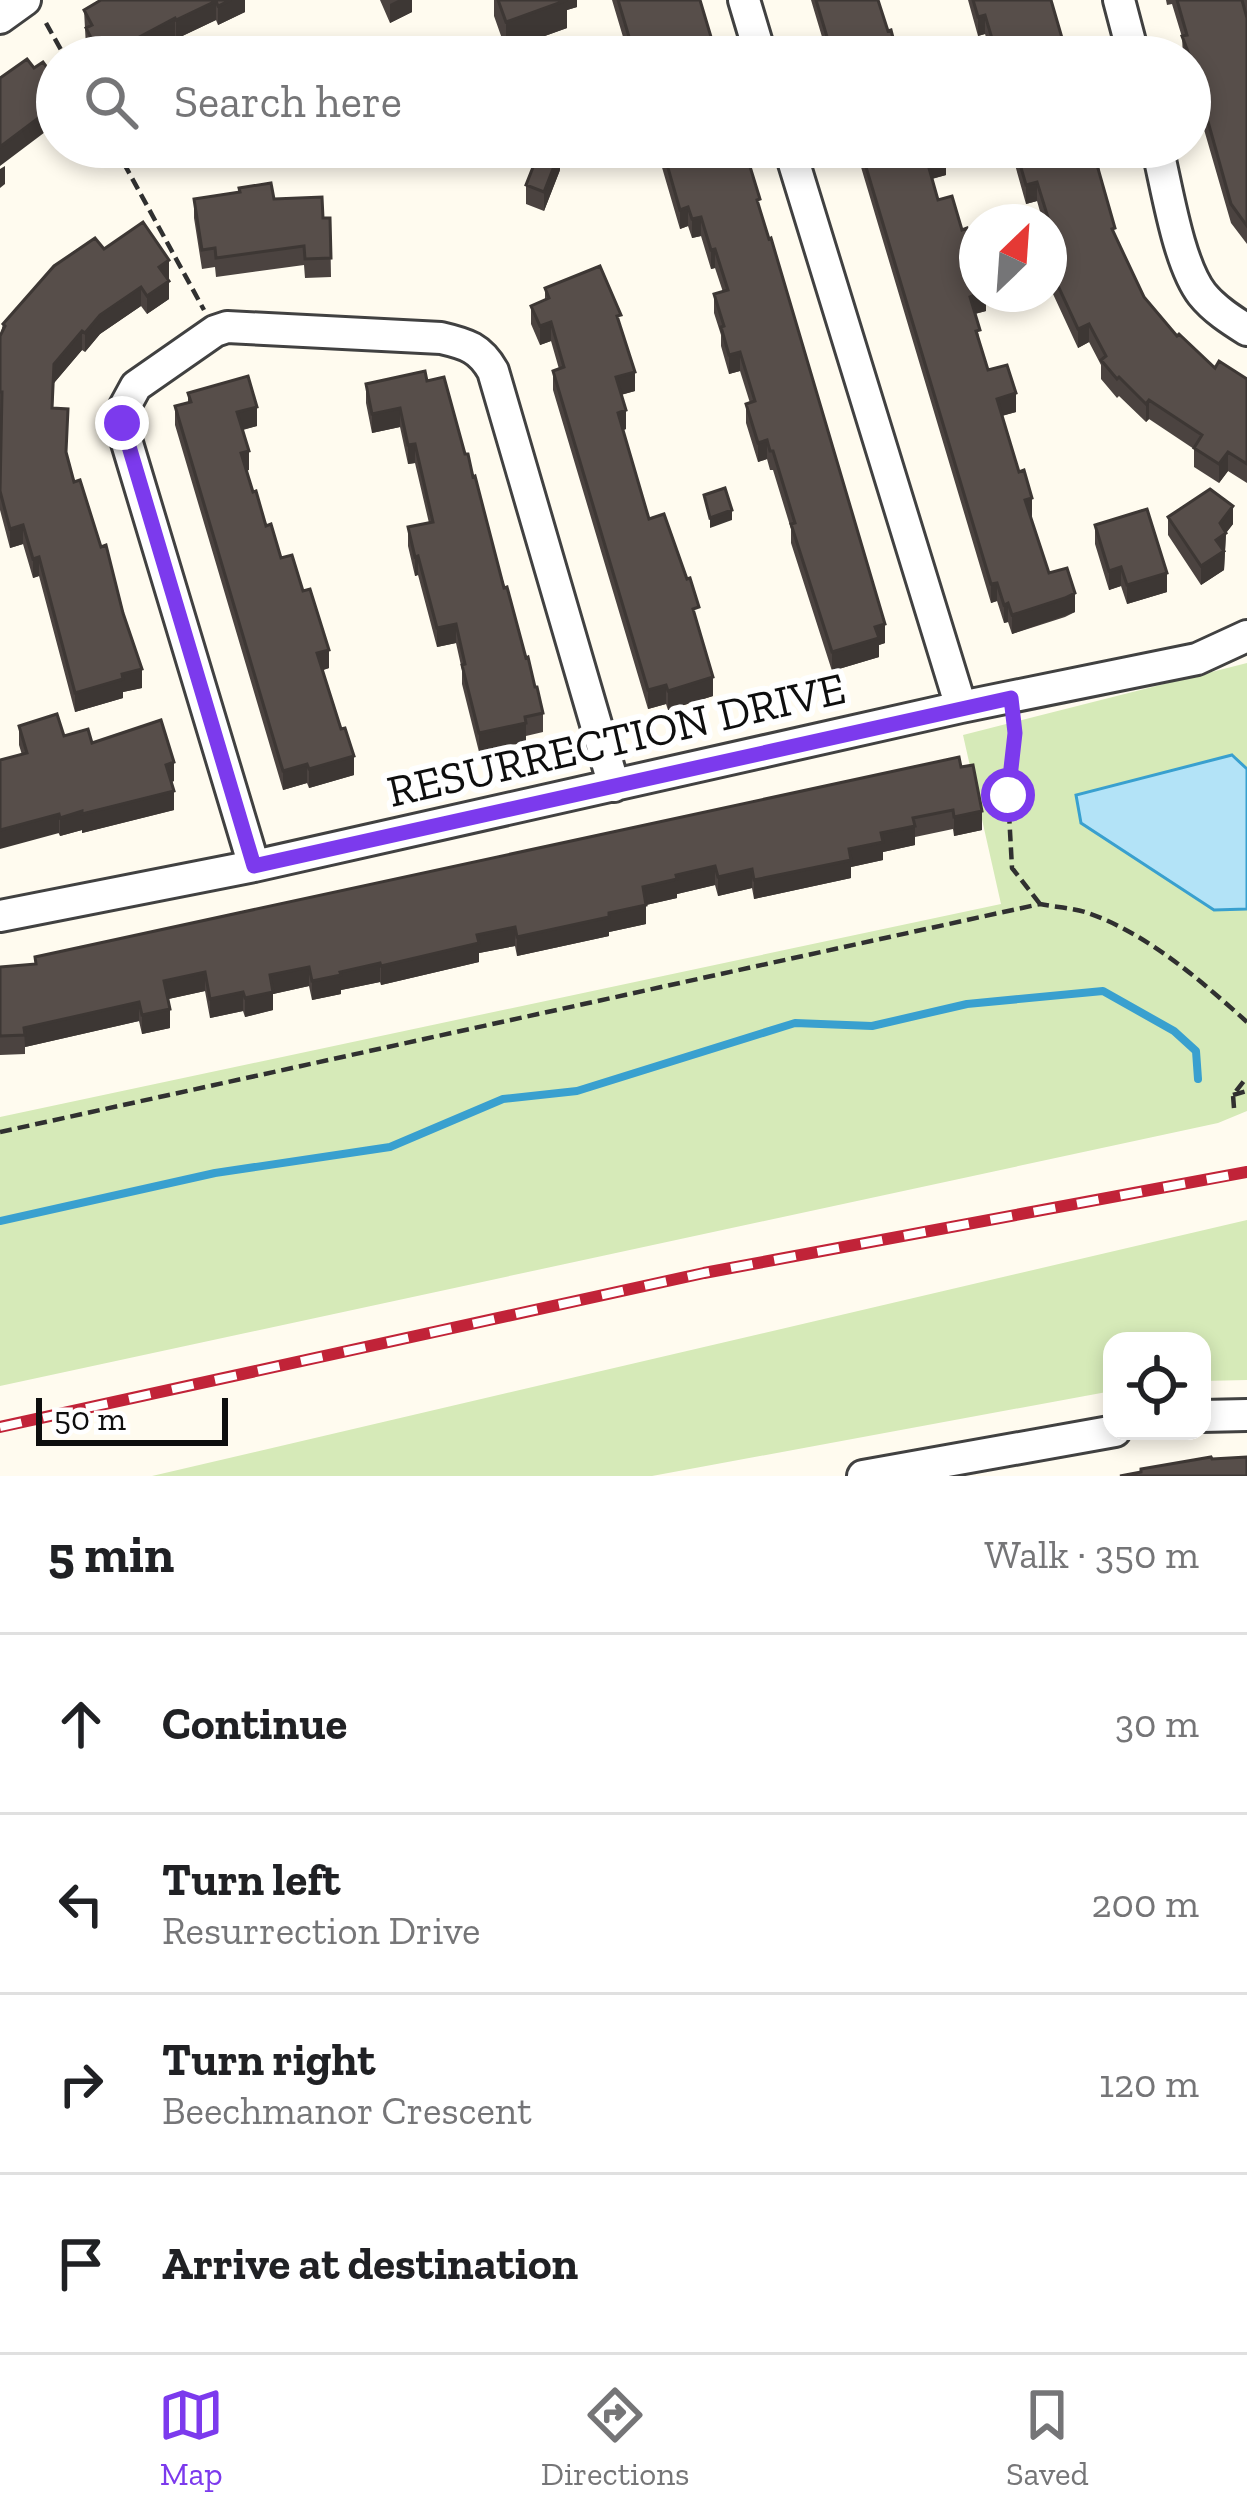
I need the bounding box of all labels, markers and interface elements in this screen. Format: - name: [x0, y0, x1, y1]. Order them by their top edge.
- search box: [36, 36, 1211, 168]
- icon: search: [78, 69, 144, 135]
- text: Search here: [174, 75, 402, 129]
- north arrow: [959, 204, 1067, 312]
- route end: [95, 396, 149, 450]
- street label: RESURRECTION DRIVE: [382, 661, 850, 819]
- route start: [981, 768, 1035, 822]
- map controls: [1103, 1332, 1211, 1440]
- button: locate: [1103, 1332, 1211, 1440]
- scale bar: [36, 1392, 228, 1445]
- text: 50 m: [54, 1399, 126, 1438]
- text: 5 min: [48, 1524, 174, 1585]
- text: Walk · 350 m: [985, 1531, 1199, 1578]
- icon: ahead: [48, 1691, 114, 1757]
- text: Continue: [162, 1697, 347, 1751]
- text: 30 m: [1115, 1700, 1199, 1747]
- text: Turn left: [162, 1853, 340, 1907]
- icon: left: [48, 1871, 114, 1937]
- text: 200 m: [1091, 1880, 1199, 1927]
- text: Resurrection Drive: [162, 1907, 480, 1954]
- text: Turn right: [162, 2033, 375, 2087]
- icon: right: [48, 2051, 114, 2117]
- text: 120 m: [1099, 2060, 1199, 2107]
- text: Beechmanor Crescent: [162, 2087, 532, 2134]
- icon: arrive: [48, 2231, 114, 2297]
- text: Arrive at destination: [162, 2237, 578, 2291]
- tab: Map: [158, 2382, 224, 2493]
- tab: Directions: [541, 2382, 690, 2493]
- tab: Saved: [1006, 2382, 1089, 2493]

